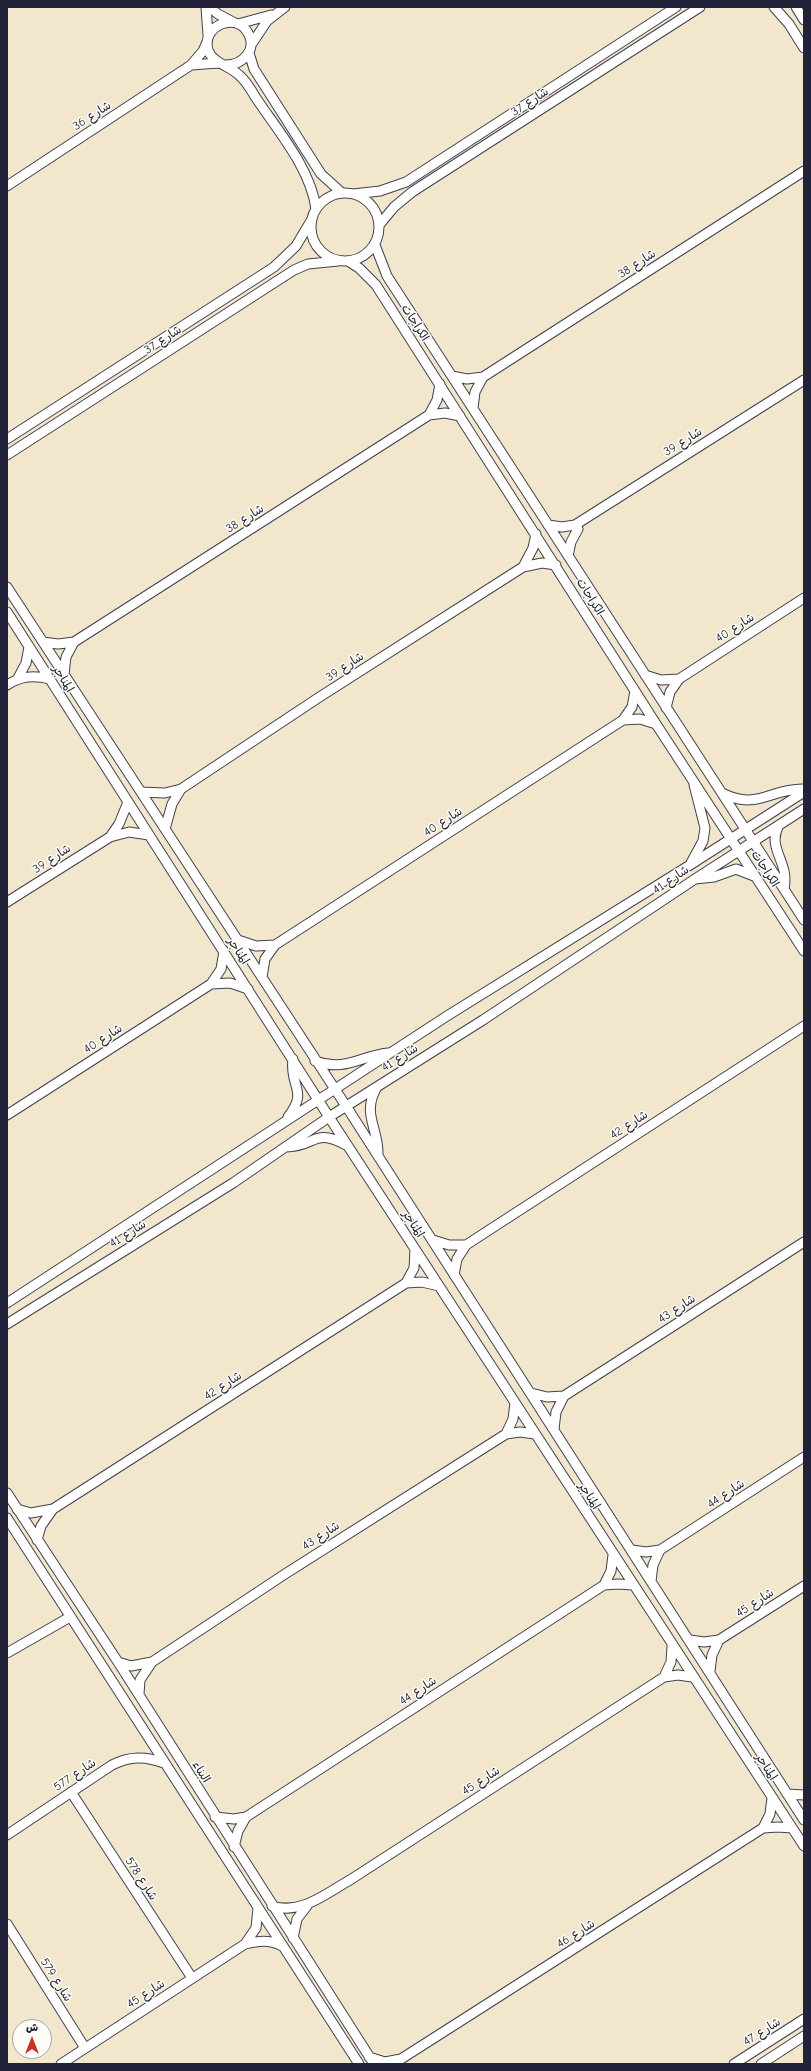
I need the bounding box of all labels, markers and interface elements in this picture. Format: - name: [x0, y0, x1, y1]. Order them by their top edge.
- street label: شارع 37: [509, 85, 551, 119]
- street label: شارع 36: [70, 98, 114, 134]
- street label: شارع 38: [615, 246, 659, 282]
- street label: الكراجات: [398, 302, 432, 344]
- street label: شارع 37: [142, 323, 184, 357]
- street label: شارع 39: [661, 425, 705, 459]
- street label: شارع 38: [223, 502, 267, 536]
- street label: الكراجات: [573, 576, 607, 618]
- street label: شارع 40: [713, 610, 757, 646]
- street label: شارع 39: [323, 649, 367, 685]
- street label: المناجر: [49, 663, 77, 695]
- street label: شارع 40: [421, 804, 465, 840]
- street label: شارع 39: [30, 841, 74, 877]
- street label: الكراجات: [748, 848, 782, 890]
- street label: شارع 41: [650, 863, 692, 897]
- street label: المناجر: [224, 935, 252, 967]
- street label: شارع 40: [81, 1021, 125, 1057]
- street label: شارع 41: [379, 1041, 421, 1075]
- street label: شارع 42: [607, 1108, 651, 1142]
- street label: المناجر: [399, 1208, 427, 1240]
- street label: شارع 41: [107, 1217, 149, 1251]
- street label: شارع 43: [656, 1292, 698, 1326]
- street label: شارع 42: [201, 1369, 245, 1403]
- street label: شارع 44: [705, 1477, 747, 1511]
- street label: المناجر: [575, 1480, 603, 1512]
- street label: شارع 43: [300, 1519, 342, 1553]
- street label: شارع 45: [733, 1585, 777, 1621]
- street label: شارع 44: [397, 1674, 439, 1708]
- street label: المناجر: [752, 1751, 780, 1783]
- street label: شارع 577: [51, 1756, 99, 1794]
- street label: البناء: [189, 1758, 213, 1786]
- street label: شارع 45: [459, 1763, 503, 1799]
- street label: شارع 578: [122, 1855, 160, 1903]
- street label: شارع 46: [554, 1917, 598, 1951]
- street label: شارع 579: [37, 1956, 75, 2004]
- street label: شارع 45: [124, 1976, 168, 2012]
- street label: شارع 47: [741, 2015, 783, 2049]
- north arrow: [12, 2019, 52, 2059]
- text: ش: [26, 2021, 38, 2034]

